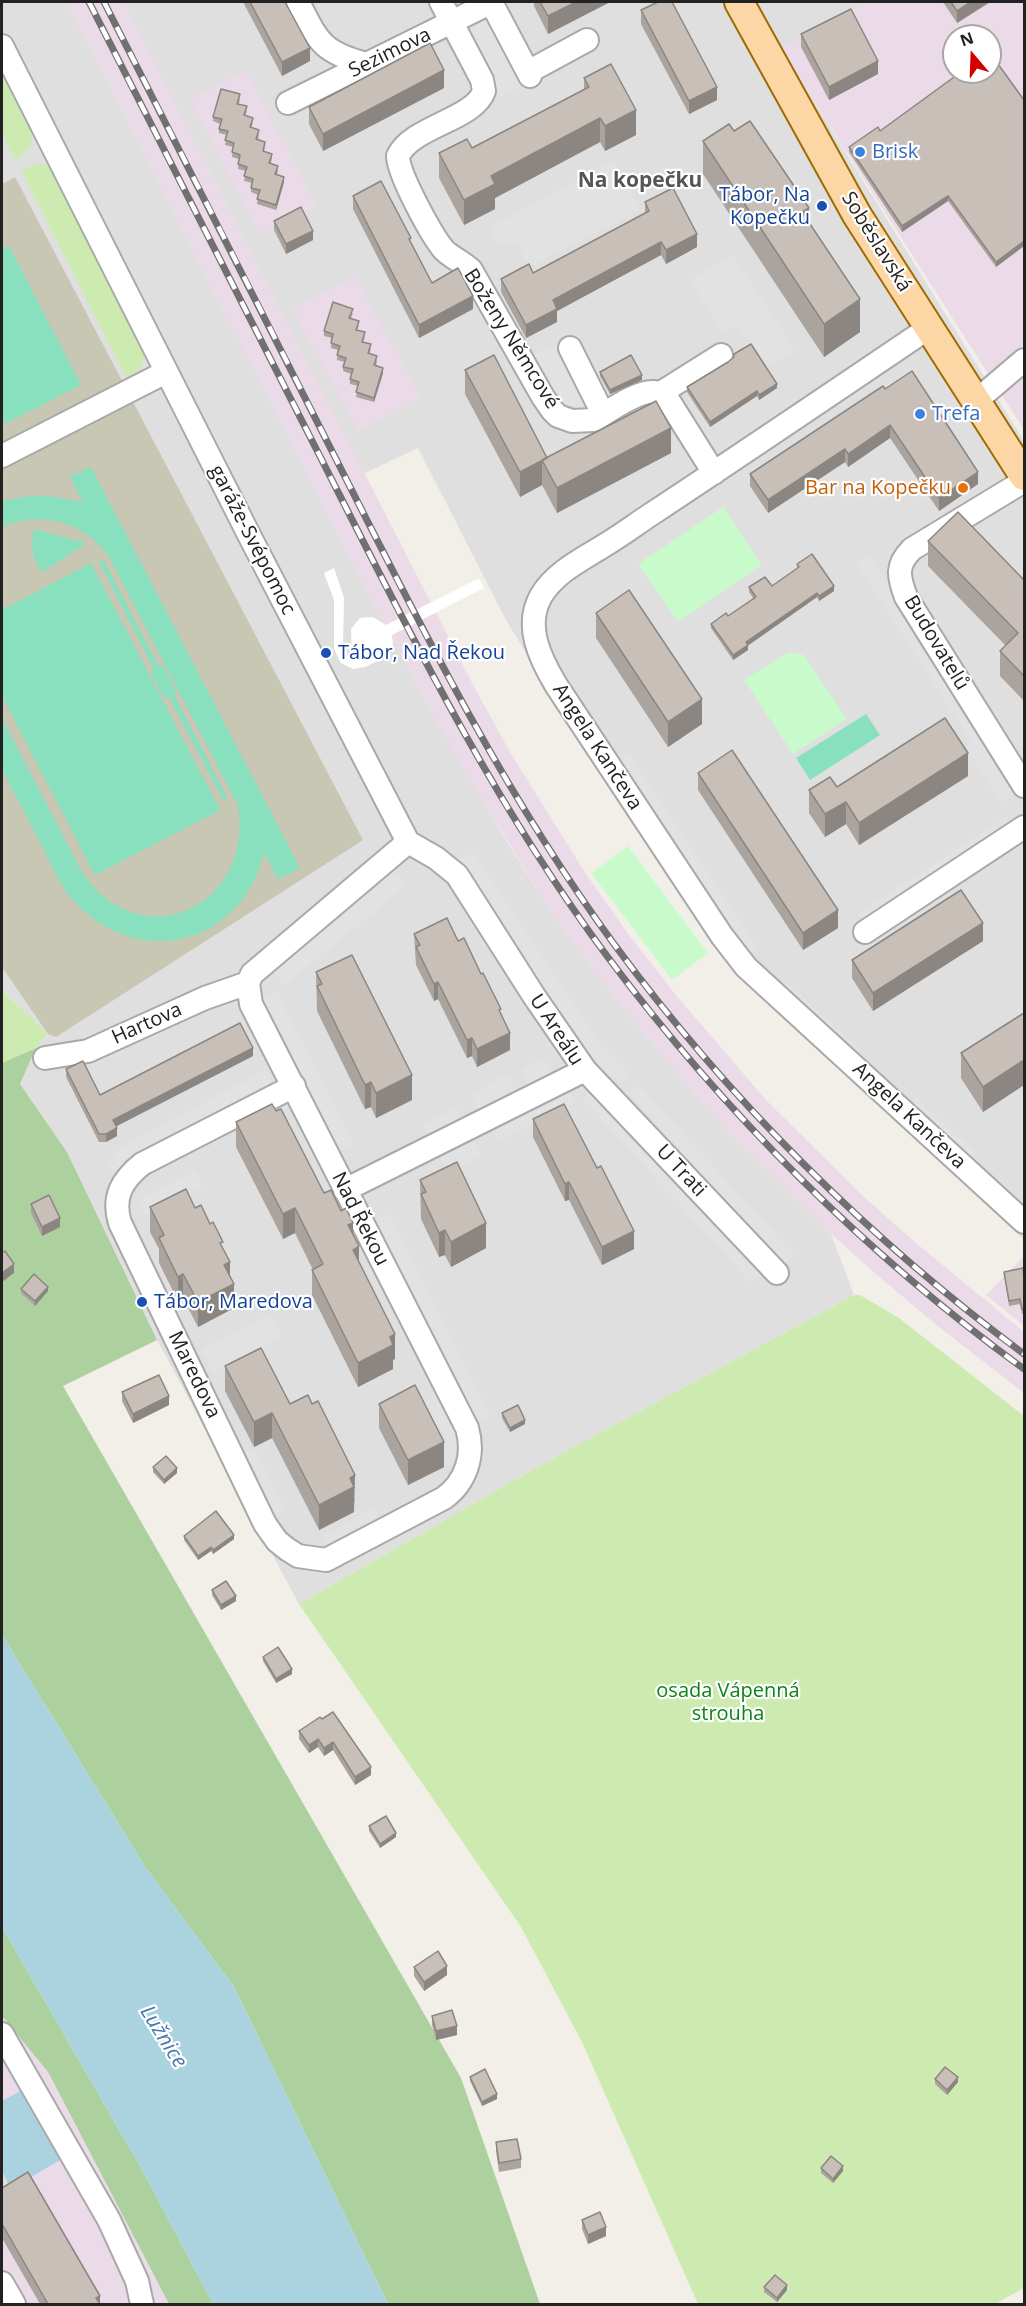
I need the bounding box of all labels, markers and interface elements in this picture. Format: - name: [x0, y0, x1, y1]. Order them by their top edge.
- street label: Sezimova: [345, 23, 435, 83]
- north arrow: [942, 24, 1002, 84]
- text: N: [957, 26, 977, 51]
- place label: Brisk: [872, 140, 918, 164]
- marker: Brisk: [853, 145, 867, 159]
- district label: Na kopečku: [578, 168, 702, 194]
- place label: Tábor, Na Kopečku: [719, 183, 810, 230]
- street label: Soběslavská: [836, 188, 916, 296]
- marker: Tábor, Na Kopečku: [815, 199, 829, 213]
- street label: Boženy Němcové: [458, 265, 564, 413]
- place label: Trefa: [932, 402, 980, 426]
- marker: Trefa: [913, 407, 927, 421]
- street label: garáže-Svépomoc: [204, 461, 300, 619]
- place label: Bar na Kopečku: [805, 476, 951, 500]
- marker: Bar na Kopečku: [956, 481, 970, 495]
- street label: Budovatelů: [898, 591, 974, 695]
- place label: Tábor, Nad Řekou: [338, 641, 505, 665]
- marker: Tábor, Nad Řekou: [319, 646, 333, 660]
- street label: Angela Kančeva: [547, 679, 647, 815]
- street label: U Areálu: [524, 990, 588, 1070]
- street label: Hartova: [108, 998, 186, 1050]
- street label: Angela Kančeva: [847, 1057, 971, 1175]
- street label: U Trati: [651, 1140, 711, 1202]
- street label: Nad Řekou: [326, 1168, 394, 1270]
- place label: Tábor, Maredova: [154, 1290, 313, 1314]
- marker: Tábor, Maredova: [135, 1295, 149, 1309]
- street label: Maredova: [163, 1328, 225, 1422]
- park label: osada Vápenná strouha: [656, 1679, 800, 1726]
- water label: Lužnice: [134, 2001, 192, 2073]

